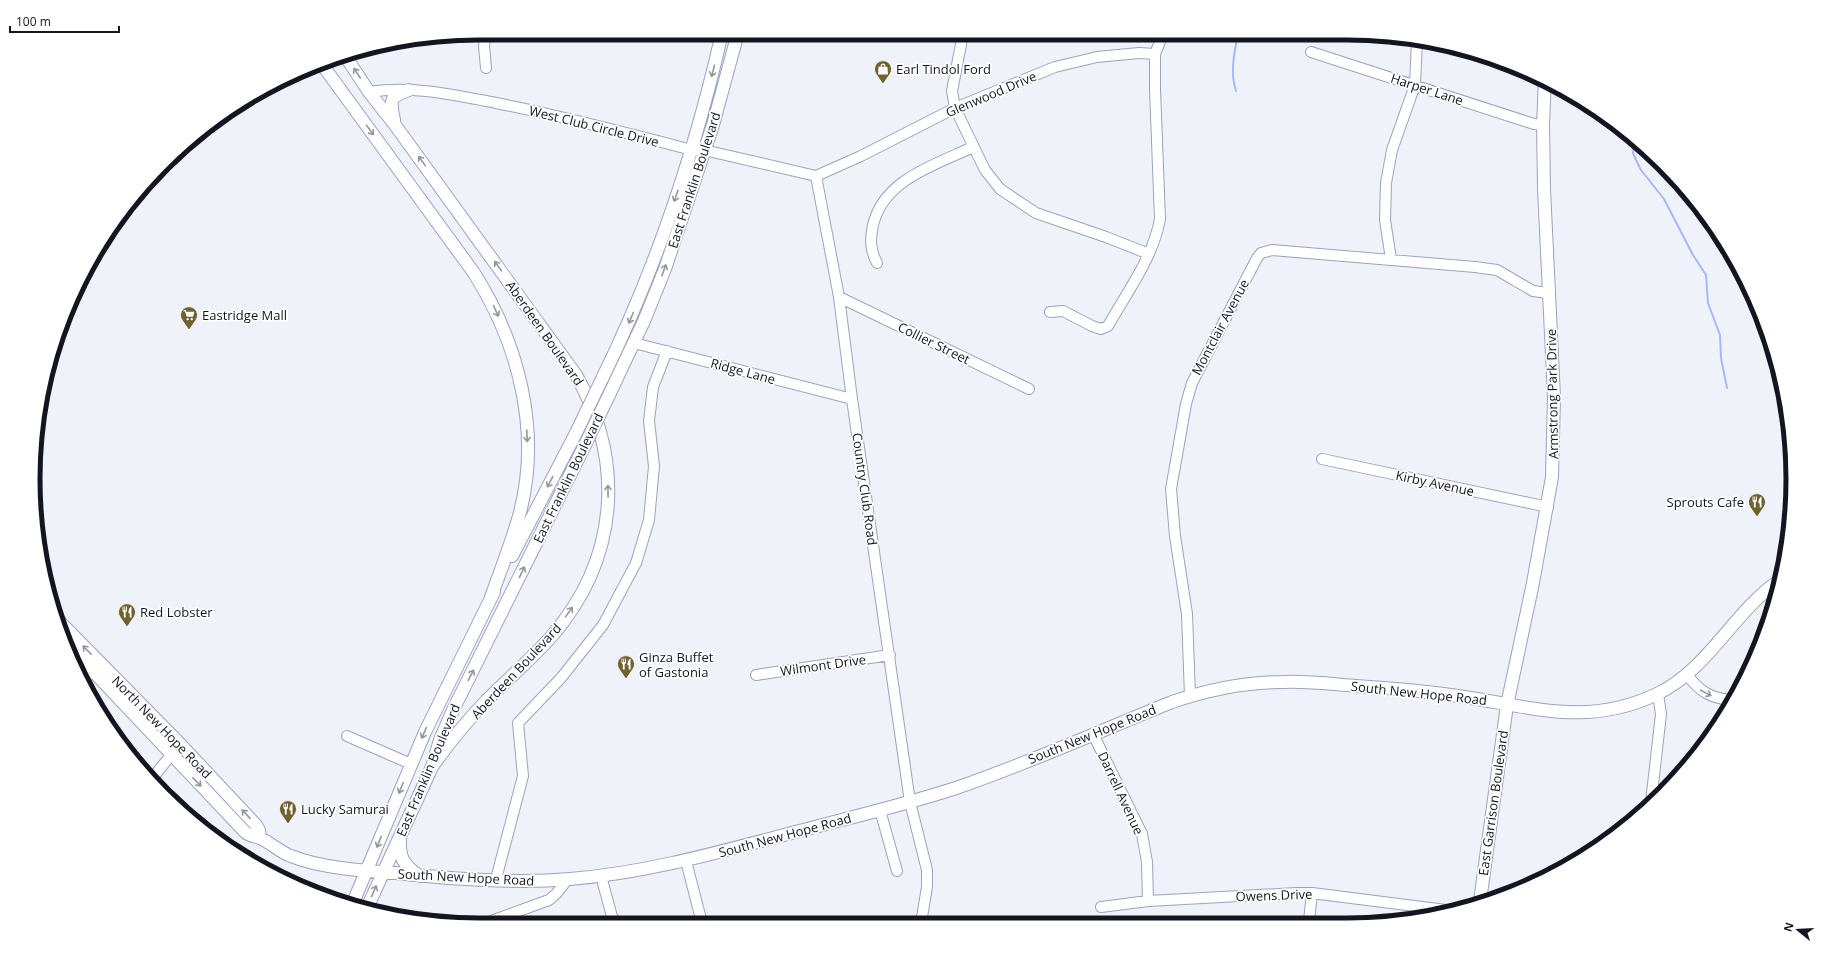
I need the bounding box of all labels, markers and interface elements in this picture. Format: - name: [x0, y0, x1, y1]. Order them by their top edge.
- scale bar: [10, 8, 119, 34]
- text: 100 m: [16, 13, 51, 30]
- shop icon: Earl Tindol Ford: [873, 59, 893, 84]
- place label: Earl Tindol Ford: [896, 60, 991, 78]
- one-way arrow: [709, 64, 716, 77]
- street label: Glenwood Drive: [943, 67, 1039, 121]
- one-way arrow: [353, 68, 361, 79]
- street label: Harper Lane: [1388, 69, 1466, 109]
- street label: West Club Circle Drive: [527, 101, 661, 151]
- street label: East Franklin Boulevard: [663, 110, 725, 250]
- one-way arrow: [366, 124, 374, 135]
- one-way arrow: [418, 156, 426, 167]
- one-way arrow: [672, 189, 679, 202]
- one-way arrow: [494, 260, 502, 271]
- one-way arrow: [661, 265, 669, 277]
- street label: Montclair Avenue: [1187, 276, 1253, 378]
- street label: Aberdeen Boulevard: [502, 277, 588, 389]
- supermarket icon: Eastridge Mall: [179, 305, 199, 330]
- one-way arrow: [493, 305, 500, 317]
- place label: Eastridge Mall: [202, 306, 287, 324]
- one-way arrow: [627, 311, 634, 323]
- street label: Collier Street: [895, 318, 973, 368]
- street label: Armstrong Park Drive: [1542, 329, 1562, 459]
- street label: Ridge Lane: [709, 354, 777, 388]
- street label: East Franklin Boulevard: [529, 410, 607, 546]
- one-way arrow: [523, 429, 531, 442]
- street label: Country Club Road: [848, 432, 882, 546]
- street label: Kirby Avenue: [1394, 466, 1476, 500]
- one-way arrow: [546, 475, 553, 487]
- one-way arrow: [604, 485, 612, 498]
- restaurant icon: Sprouts Cafe: [1747, 492, 1767, 517]
- place label: Sprouts Cafe: [1667, 493, 1744, 511]
- one-way arrow: [519, 566, 526, 578]
- restaurant icon: Red Lobster: [117, 602, 137, 627]
- place label: Red Lobster: [140, 603, 213, 621]
- one-way arrow: [565, 607, 573, 618]
- street label: Aberdeen Boulevard: [467, 619, 565, 723]
- one-way arrow: [82, 645, 92, 655]
- place label: Ginza Buffet of Gastonia: [639, 648, 714, 681]
- street label: Wilmont Drive: [779, 650, 867, 680]
- restaurant icon: Ginza Buffet of Gastonia: [616, 654, 636, 679]
- one-way arrow: [468, 669, 475, 681]
- street label: North New Hope Road: [108, 672, 216, 782]
- street label: South New Hope Road: [1350, 677, 1488, 709]
- one-way arrow: [1699, 690, 1711, 697]
- street label: South New Hope Road: [1025, 700, 1159, 768]
- street label: East Franklin Boulevard: [392, 701, 464, 839]
- one-way arrow: [420, 727, 427, 739]
- street label: East Garrison Boulevard: [1474, 729, 1512, 877]
- street label: Darrell Avenue: [1094, 749, 1148, 837]
- one-way arrow: [193, 777, 202, 787]
- one-way arrow: [396, 782, 404, 794]
- restaurant icon: Lucky Samurai: [278, 799, 298, 824]
- place label: Lucky Samurai: [301, 800, 389, 818]
- one-way arrow: [241, 809, 250, 819]
- street label: South New Hope Road: [717, 809, 853, 861]
- one-way arrow: [374, 835, 382, 847]
- street label: South New Hope Road: [397, 864, 535, 890]
- street label: Owens Drive: [1235, 885, 1313, 905]
- one-way arrow: [371, 886, 379, 898]
- north arrow: [1778, 910, 1818, 950]
- text: N: [1779, 920, 1797, 933]

